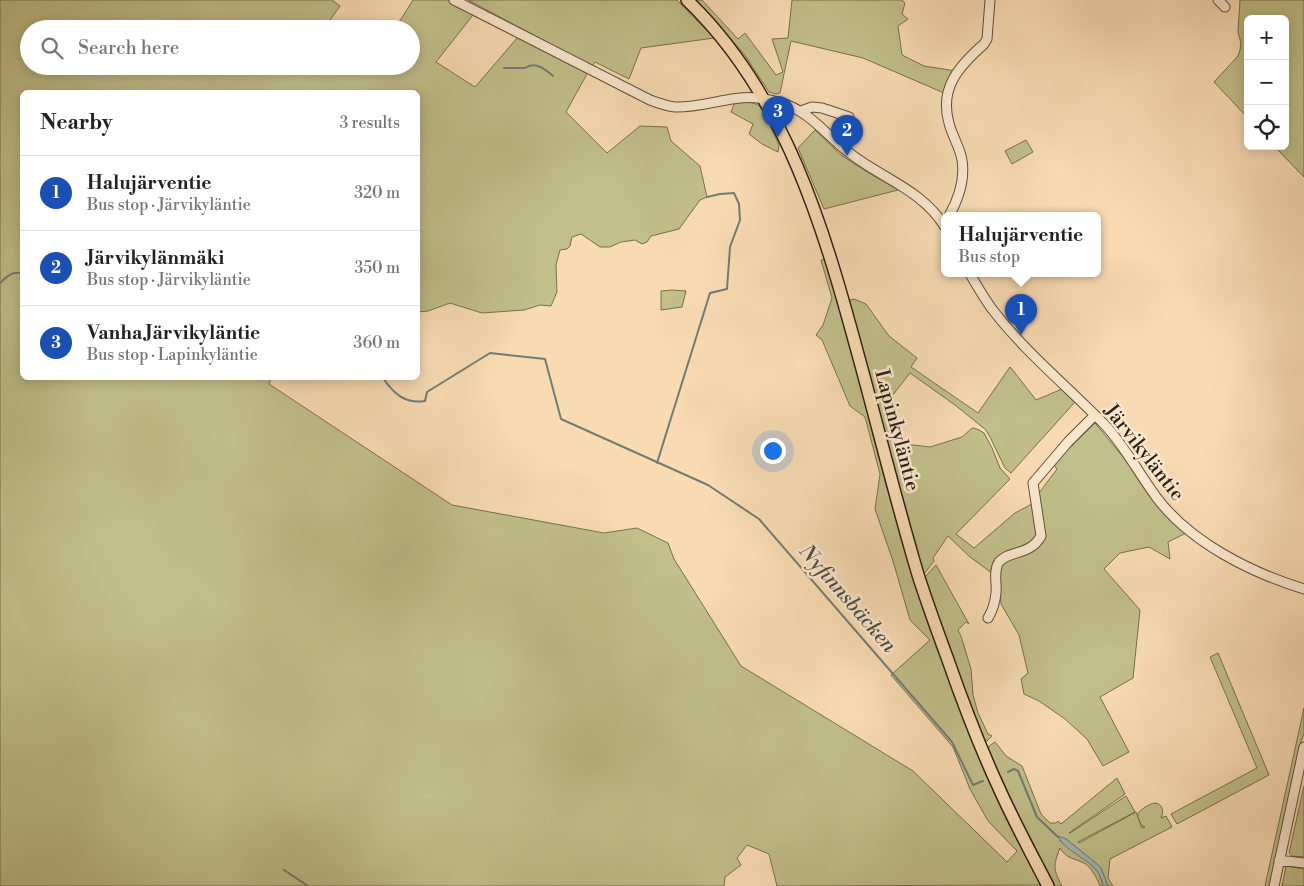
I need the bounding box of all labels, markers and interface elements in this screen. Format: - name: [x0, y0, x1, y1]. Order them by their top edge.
- map controls: [1244, 15, 1289, 150]
- button: +: [1244, 15, 1289, 60]
- search box: [20, 20, 420, 75]
- icon: search: [38, 34, 66, 62]
- text: Search here: [78, 36, 179, 60]
- button: −: [1244, 60, 1289, 105]
- pin: 3: [762, 96, 794, 137]
- button: locate: [1244, 105, 1289, 150]
- text: Nearby: [40, 110, 113, 136]
- text: 3 results: [339, 113, 400, 133]
- pin: 2: [831, 115, 863, 156]
- text: Halujärventie: [87, 171, 211, 195]
- text: 1: [52, 183, 60, 203]
- text: 320 m: [354, 183, 400, 203]
- text: Bus stop · Järvikyläntie: [87, 195, 251, 215]
- popup: [941, 212, 1101, 277]
- text: Halujärventie: [959, 223, 1083, 247]
- text: Järvikylänmäki: [87, 246, 224, 270]
- text: Bus stop: [959, 247, 1020, 267]
- text: 2: [51, 258, 61, 278]
- text: 350 m: [354, 258, 400, 278]
- text: Bus stop · Järvikyläntie: [87, 270, 251, 290]
- pin: 1: [1005, 294, 1037, 335]
- text: Vanha Järvikyläntie: [87, 321, 260, 345]
- text: 3: [51, 333, 61, 353]
- text: 360 m: [354, 333, 400, 353]
- text: Bus stop · Lapinkyläntie: [87, 345, 258, 365]
- street label: Lapinkyläntie: [868, 367, 925, 494]
- street label: Järvikyläntie: [1098, 399, 1189, 506]
- your location: [760, 438, 786, 464]
- water label: Nyfinnsbäcken: [792, 538, 902, 659]

